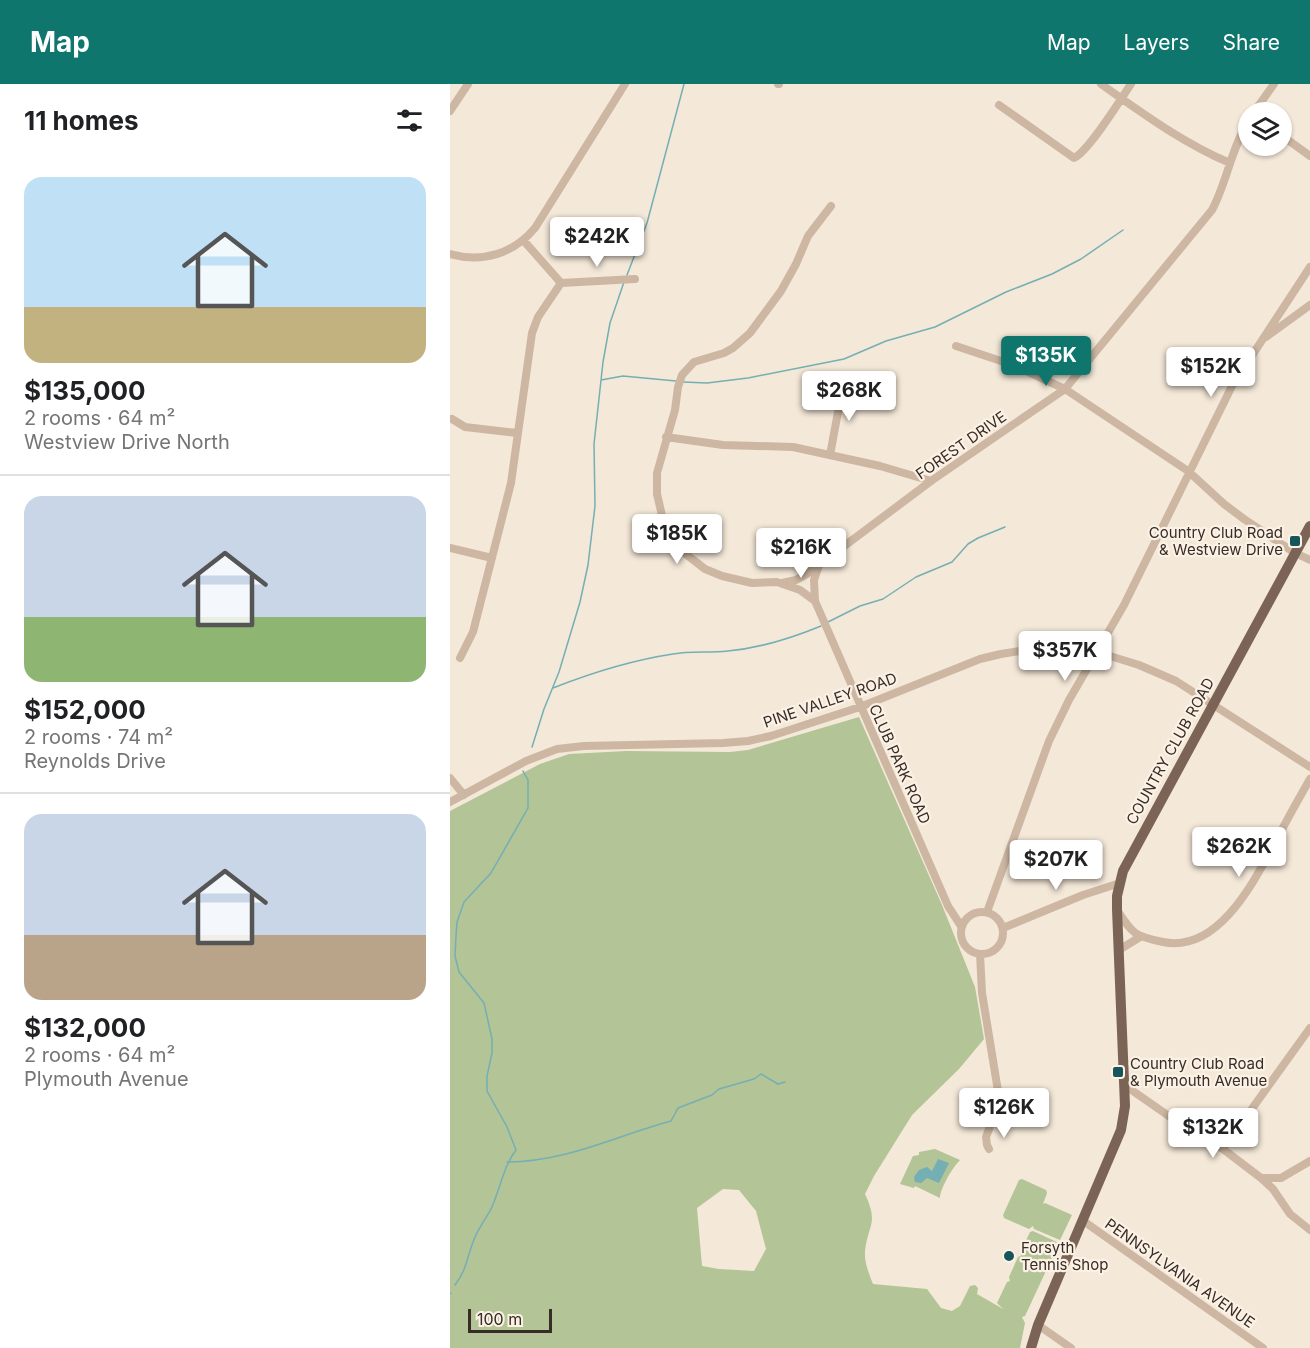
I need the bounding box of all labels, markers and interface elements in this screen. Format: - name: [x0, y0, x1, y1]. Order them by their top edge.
- text: Map: [30, 25, 90, 59]
- text: Map: [1047, 30, 1091, 55]
- text: Layers: [1124, 30, 1190, 55]
- text: Share: [1223, 30, 1280, 55]
- map controls: [1238, 102, 1292, 156]
- button: layers: [1238, 102, 1292, 156]
- icon: filters: [393, 104, 426, 137]
- text: 11 homes: [24, 105, 139, 136]
- icon: home: [171, 216, 279, 324]
- pin: $242K: [555, 217, 639, 268]
- text: $242K: [564, 224, 630, 248]
- pin: $135K: [1004, 336, 1088, 387]
- text: $135K: [1015, 343, 1077, 367]
- pin: $152K: [1169, 347, 1253, 398]
- text: $152K: [1180, 354, 1242, 378]
- pin: $268K: [807, 371, 891, 422]
- text: $135,000: [24, 375, 146, 406]
- text: $268K: [816, 378, 882, 402]
- text: 2 rooms · 64 m²: [24, 406, 175, 430]
- street label: FOREST DRIVE: [912, 407, 1010, 483]
- text: Westview Drive North: [24, 430, 230, 454]
- pin: $185K: [635, 514, 719, 565]
- text: $185K: [646, 521, 708, 545]
- place label: Country Club Road & Westview Drive: [1149, 523, 1283, 559]
- pin: $216K: [759, 528, 843, 579]
- marker: Country Club Road & Westview Drive: [1288, 534, 1302, 548]
- icon: home: [171, 535, 279, 643]
- text: $216K: [770, 535, 832, 559]
- pin: $357K: [1023, 631, 1107, 682]
- text: $357K: [1033, 638, 1097, 662]
- street label: PINE VALLEY ROAD: [761, 668, 899, 732]
- street label: COUNTRY CLUB ROAD: [1122, 674, 1218, 828]
- text: $152,000: [24, 694, 146, 725]
- street label: CLUB PARK ROAD: [865, 701, 935, 827]
- text: 2 rooms · 74 m²: [24, 725, 173, 749]
- text: Reynolds Drive: [24, 749, 166, 773]
- pin: $262K: [1197, 827, 1281, 878]
- text: $262K: [1206, 834, 1272, 858]
- pin: $207K: [1014, 840, 1098, 891]
- text: $207K: [1024, 847, 1088, 871]
- icon: home: [171, 853, 279, 961]
- text: $132,000: [24, 1012, 146, 1043]
- text: 2 rooms · 64 m²: [24, 1043, 175, 1067]
- place label: Country Club Road & Plymouth Avenue: [1130, 1054, 1267, 1090]
- marker: Country Club Road & Plymouth Avenue: [1111, 1065, 1125, 1079]
- text: Plymouth Avenue: [24, 1067, 189, 1091]
- pin: $126K: [962, 1088, 1046, 1139]
- text: $126K: [973, 1095, 1035, 1119]
- pin: $132K: [1171, 1108, 1255, 1159]
- text: $132K: [1182, 1115, 1244, 1139]
- street label: PENNSYLVANIA AVENUE: [1102, 1214, 1258, 1332]
- place label: Forsyth Tennis Shop: [1021, 1238, 1108, 1274]
- marker: Forsyth Tennis Shop: [1002, 1249, 1016, 1263]
- scale bar: [468, 1306, 552, 1334]
- text: 100 m: [477, 1309, 522, 1329]

